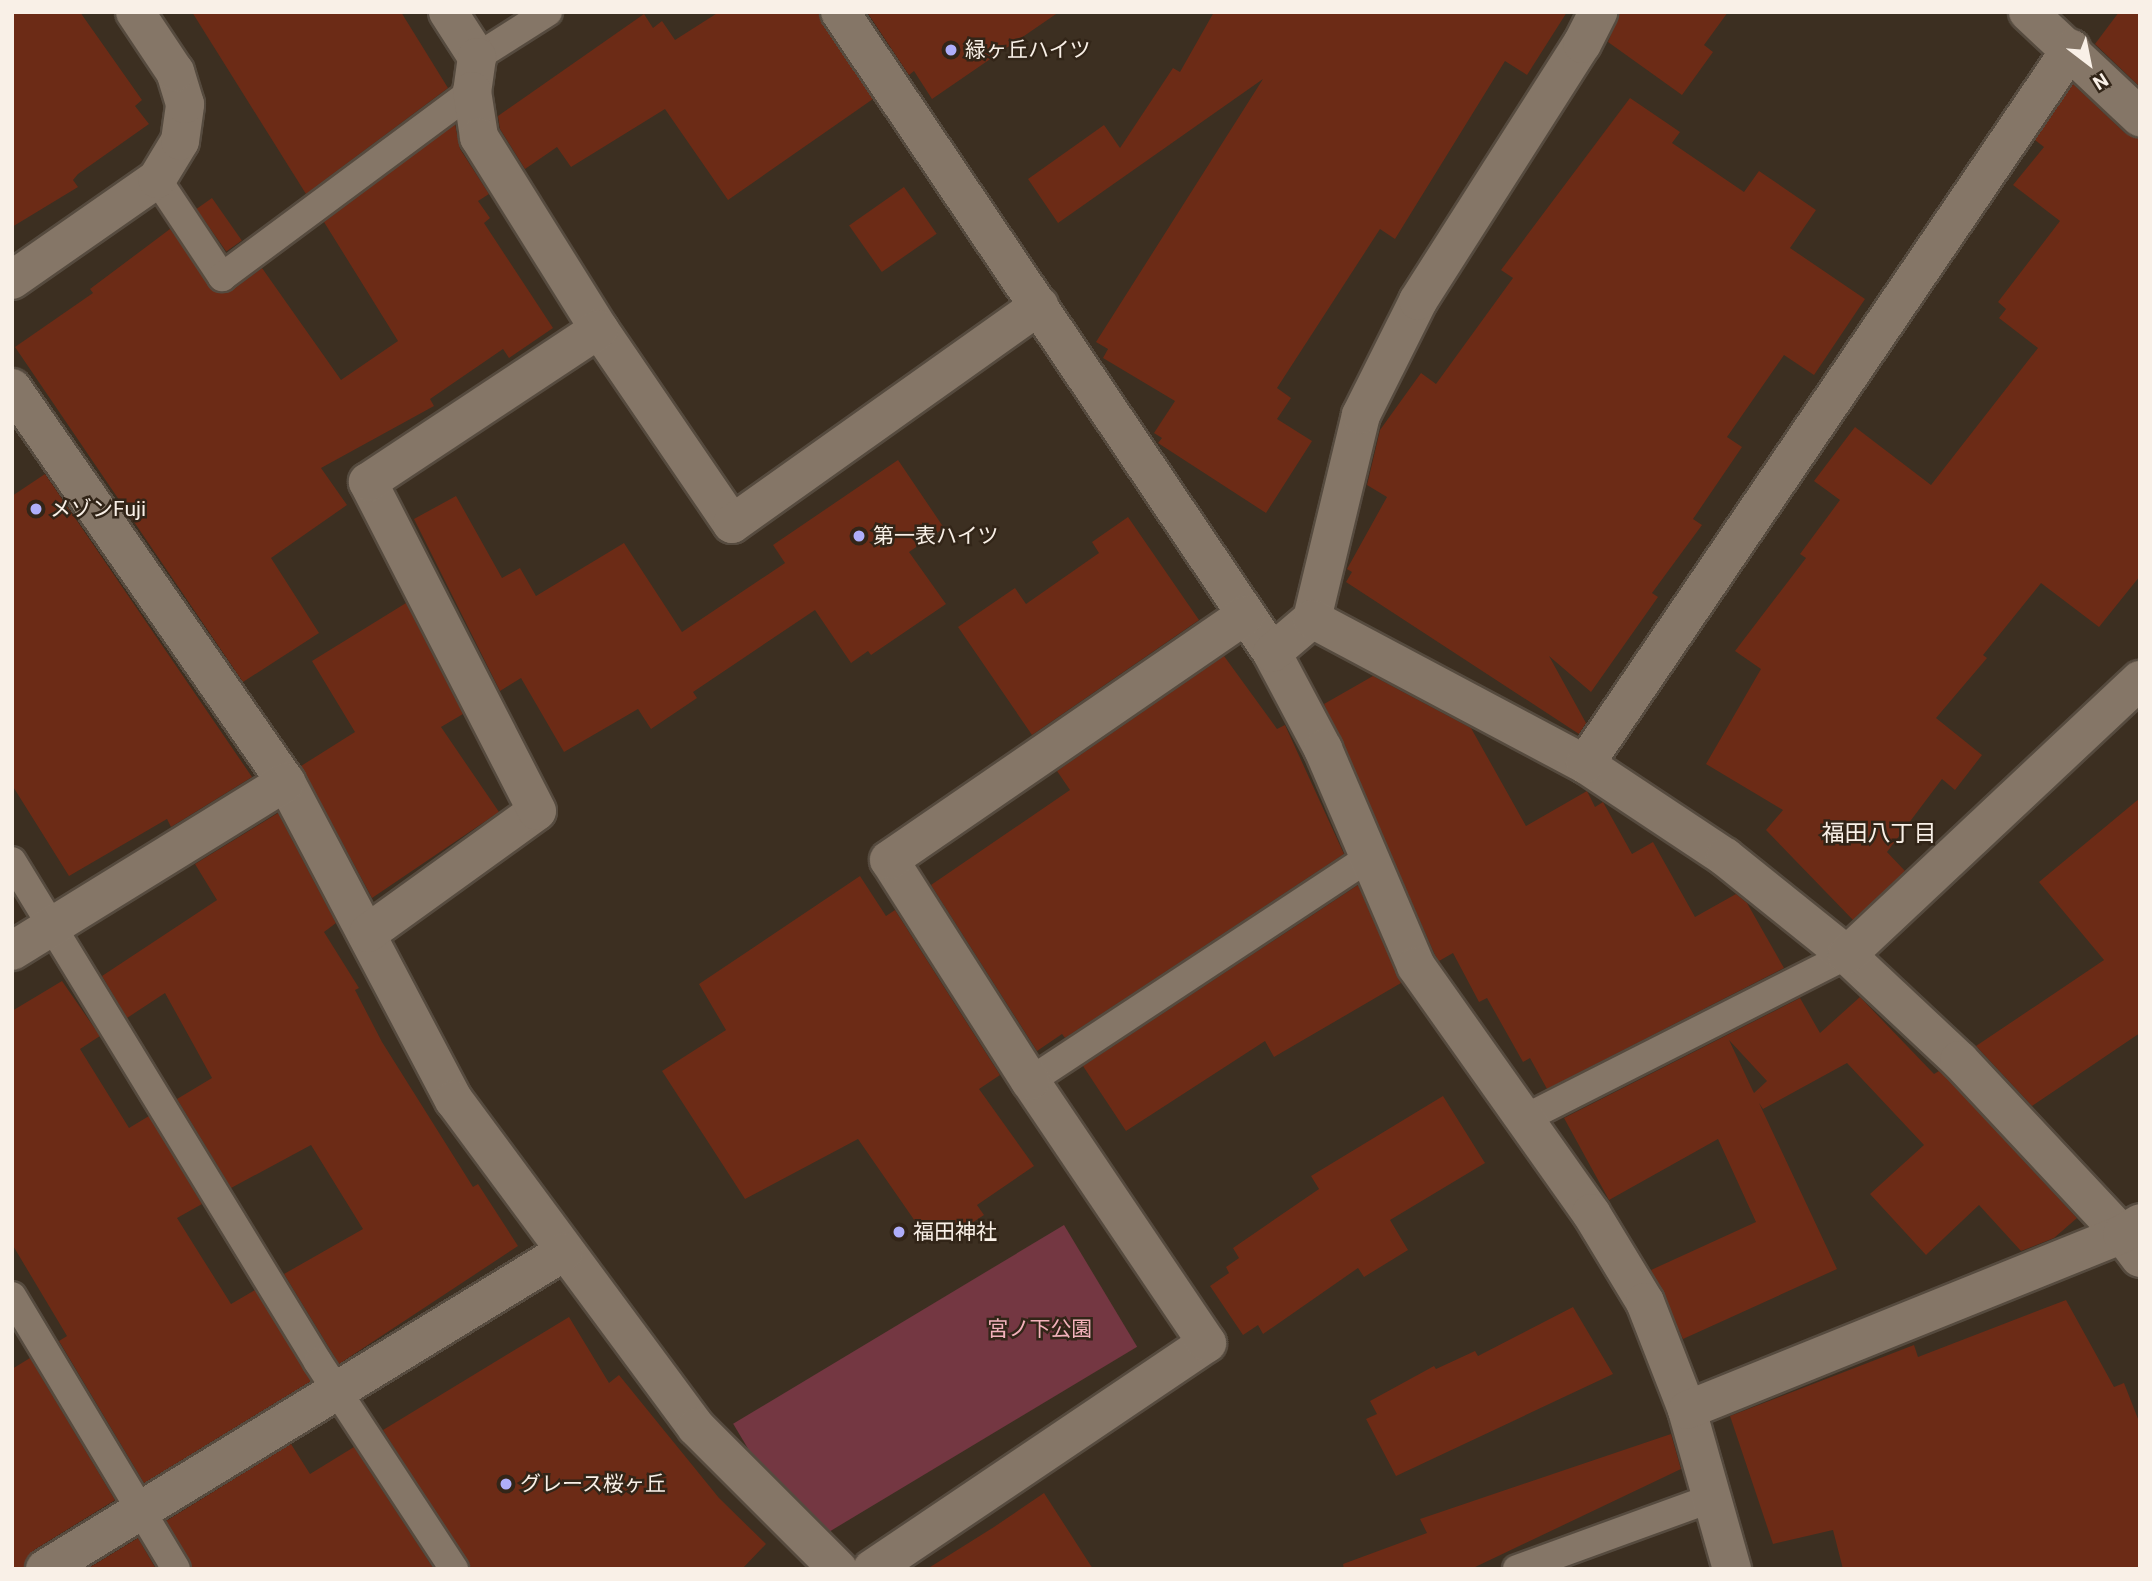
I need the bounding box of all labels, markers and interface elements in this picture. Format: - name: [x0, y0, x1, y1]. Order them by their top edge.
- north arrow: [2054, 28, 2124, 98]
- place label: 緑ヶ丘ハイツ: [965, 37, 1091, 63]
- marker: 緑ヶ丘ハイツ: [943, 42, 959, 58]
- text: N: [2089, 68, 2112, 95]
- place label: メゾンFuji: [50, 496, 146, 522]
- marker: メゾンFuji: [28, 501, 44, 517]
- place label: 第一表ハイツ: [873, 523, 999, 549]
- marker: 第一表ハイツ: [851, 528, 867, 544]
- district label: 福田八丁目: [1822, 820, 1936, 848]
- place label: 福田神社: [913, 1219, 997, 1245]
- marker: 福田神社: [891, 1224, 907, 1240]
- park label: 宮ノ下公園: [988, 1316, 1092, 1342]
- place label: グレース桜ヶ丘: [520, 1471, 667, 1497]
- marker: グレース桜ヶ丘: [498, 1476, 514, 1492]

